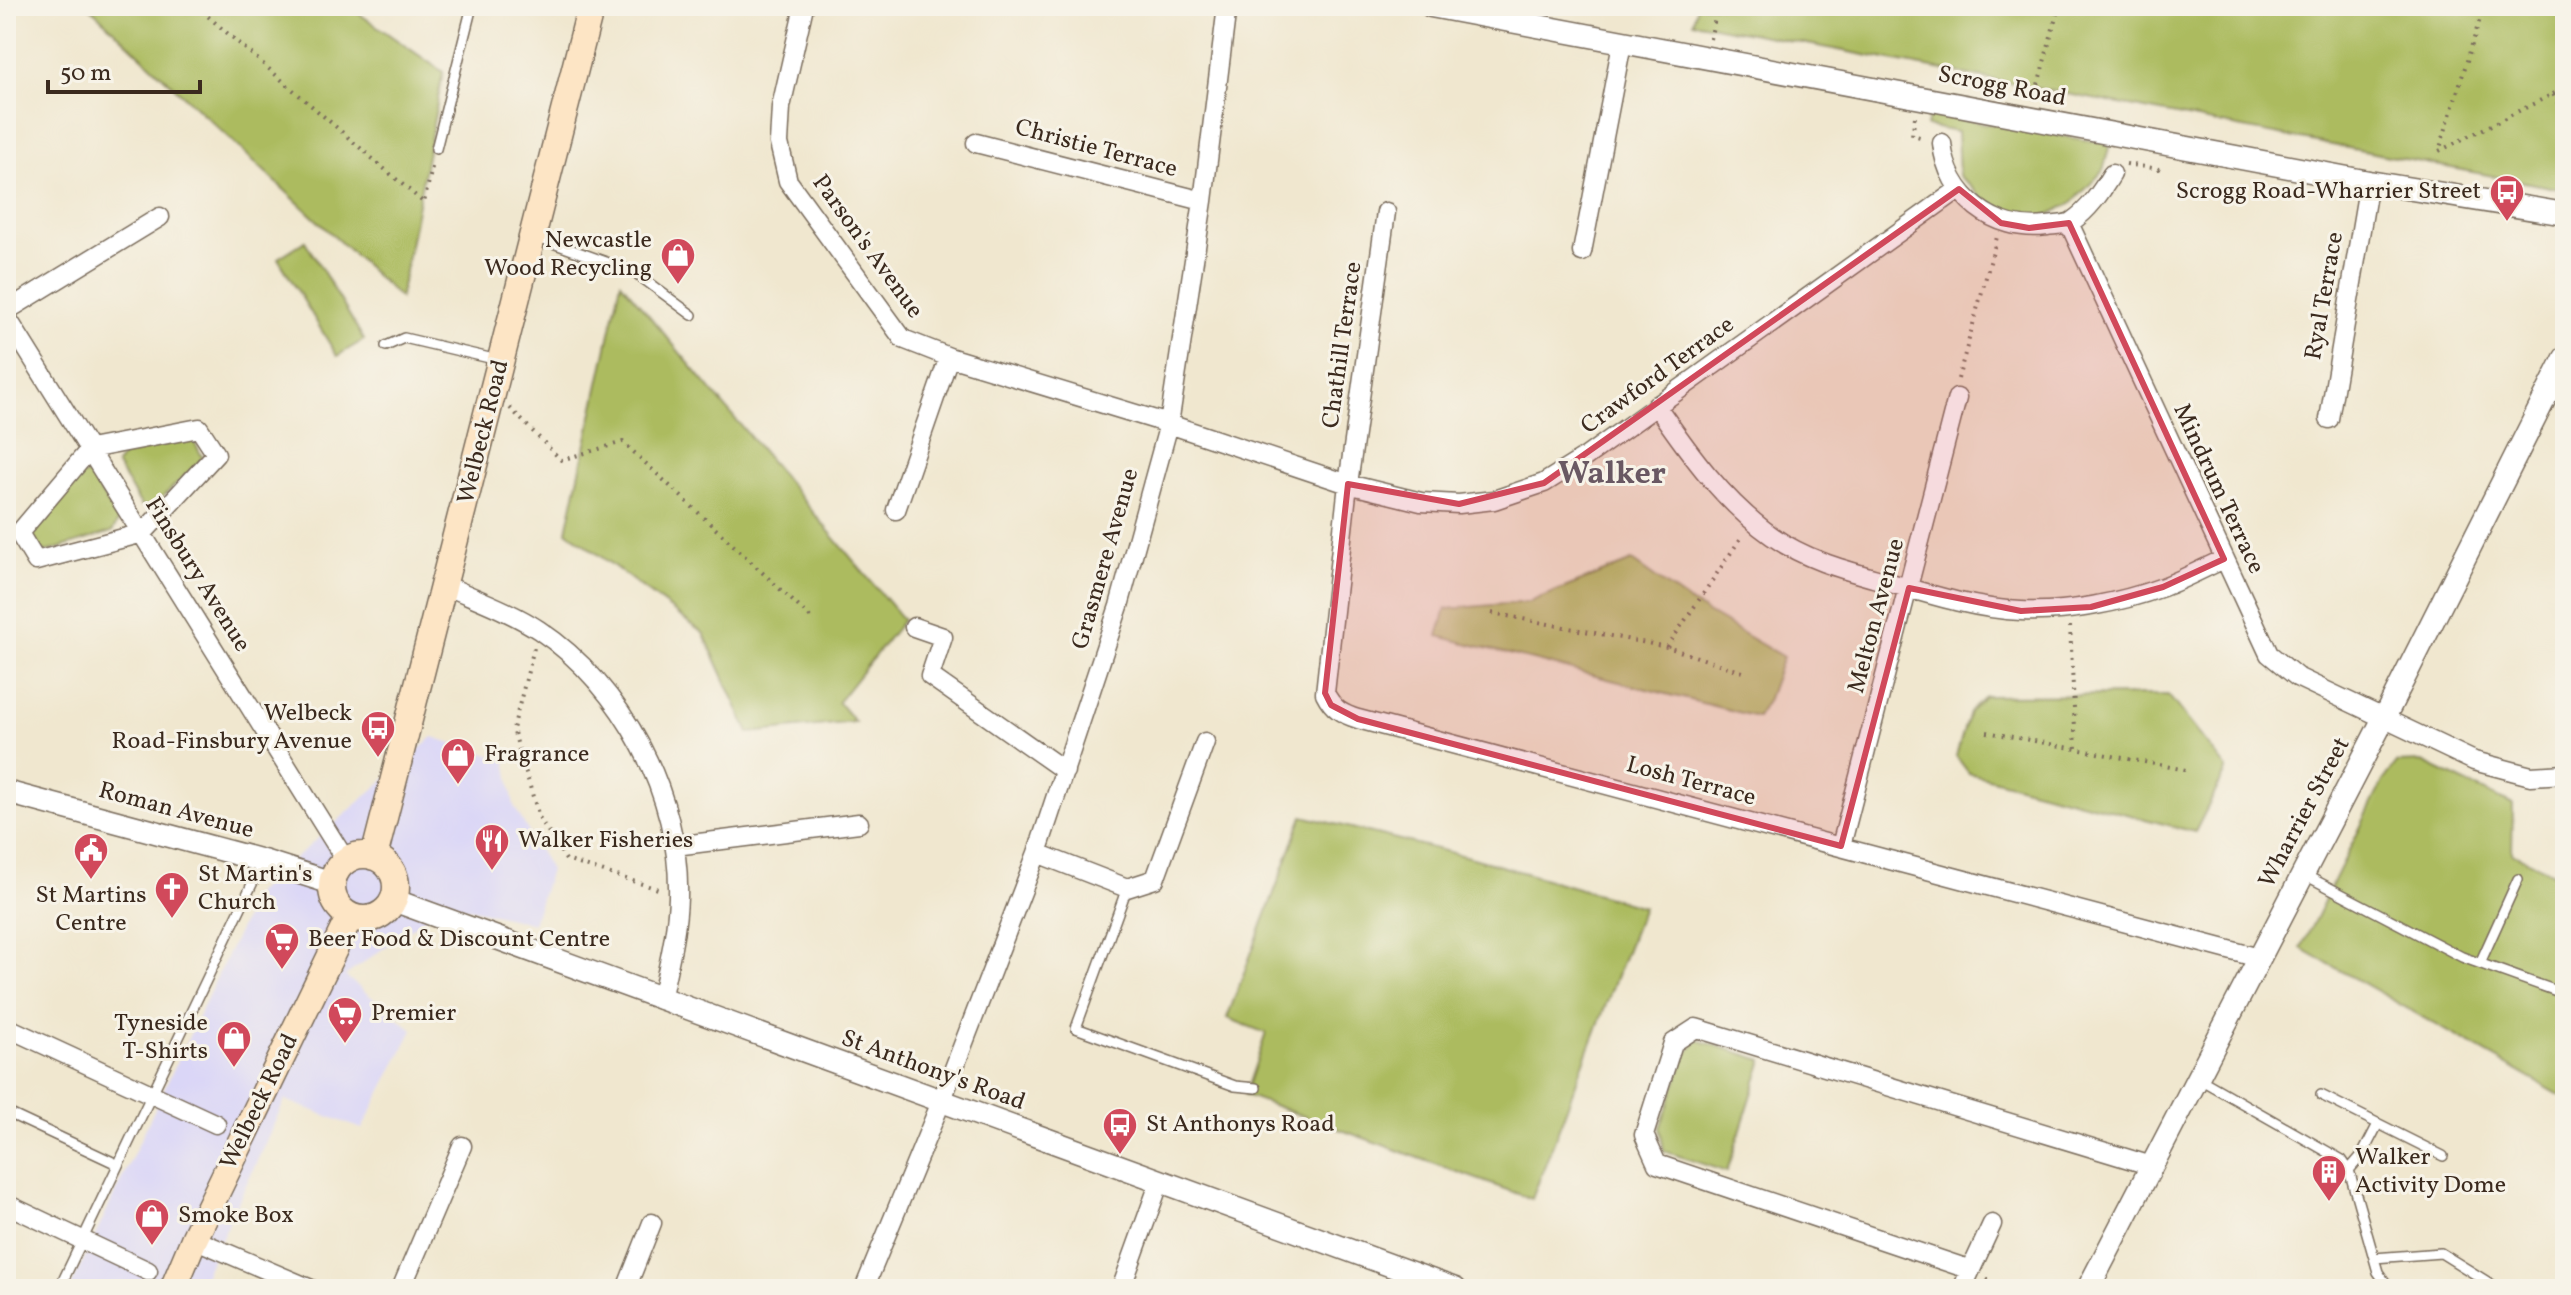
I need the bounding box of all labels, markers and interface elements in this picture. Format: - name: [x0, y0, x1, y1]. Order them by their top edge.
- scale bar: [48, 44, 200, 94]
- text: 50 m: [60, 57, 112, 91]
- street label: Scrogg Road: [1935, 58, 2069, 116]
- street label: Christie Terrace: [1011, 111, 1181, 187]
- street label: Parson's Avenue: [803, 168, 931, 326]
- bus stop icon: Scrogg Road-Wharrier Street: [2488, 173, 2526, 223]
- place label: Scrogg Road-Wharrier Street: [2176, 175, 2481, 209]
- place label: Newcastle Wood Recycling: [484, 224, 652, 286]
- street label: Ryal Terrace: [2297, 229, 2353, 363]
- shop icon: Newcastle Wood Recycling: [659, 236, 697, 286]
- street label: Chathill Terrace: [1314, 260, 1372, 430]
- street label: Crawford Terrace: [1574, 309, 1742, 443]
- street label: Welbeck Road: [450, 356, 518, 508]
- street label: Mindrum Terrace: [2164, 398, 2272, 580]
- district label: Walker: [1558, 453, 1666, 497]
- street label: Grasmere Avenue: [1064, 464, 1148, 654]
- street label: Finsbury Avenue: [136, 491, 258, 659]
- street label: Melton Avenue: [1840, 535, 1914, 697]
- place label: Welbeck Road-Finsbury Avenue: [112, 697, 352, 759]
- bus stop icon: Welbeck Road-Finsbury Avenue: [359, 709, 397, 759]
- street label: Wharrier Street: [2251, 731, 2359, 895]
- shop icon: Fragrance: [439, 736, 477, 786]
- place label: Fragrance: [484, 738, 589, 772]
- street label: Losh Terrace: [1622, 748, 1760, 816]
- street label: Roman Avenue: [95, 774, 257, 848]
- restaurant icon: Walker Fisheries: [473, 822, 511, 872]
- place label: Walker Fisheries: [518, 824, 693, 858]
- public building icon: St Martins Centre: [72, 831, 110, 881]
- place label: St Martin's Church: [198, 858, 313, 920]
- church icon: St Martin's Church: [153, 870, 191, 920]
- place label: St Martins Centre: [35, 879, 147, 941]
- supermarket icon: Beer Food & Discount Centre: [263, 921, 301, 971]
- place label: Beer Food & Discount Centre: [308, 923, 610, 957]
- supermarket icon: Premier: [326, 995, 364, 1045]
- place label: Premier: [371, 997, 456, 1031]
- place label: Tyneside T-Shirts: [114, 1007, 208, 1069]
- shop icon: Tyneside T-Shirts: [215, 1019, 253, 1069]
- street label: St Anthony's Road: [836, 1022, 1030, 1120]
- street label: Welbeck Road: [212, 1028, 308, 1176]
- bus stop icon: St Anthonys Road: [1101, 1106, 1139, 1156]
- place label: St Anthonys Road: [1146, 1108, 1335, 1142]
- place label: Walker Activity Dome: [2355, 1141, 2506, 1203]
- building icon: Walker Activity Dome: [2310, 1153, 2348, 1203]
- shop icon: Smoke Box: [133, 1197, 171, 1247]
- place label: Smoke Box: [178, 1199, 294, 1233]

